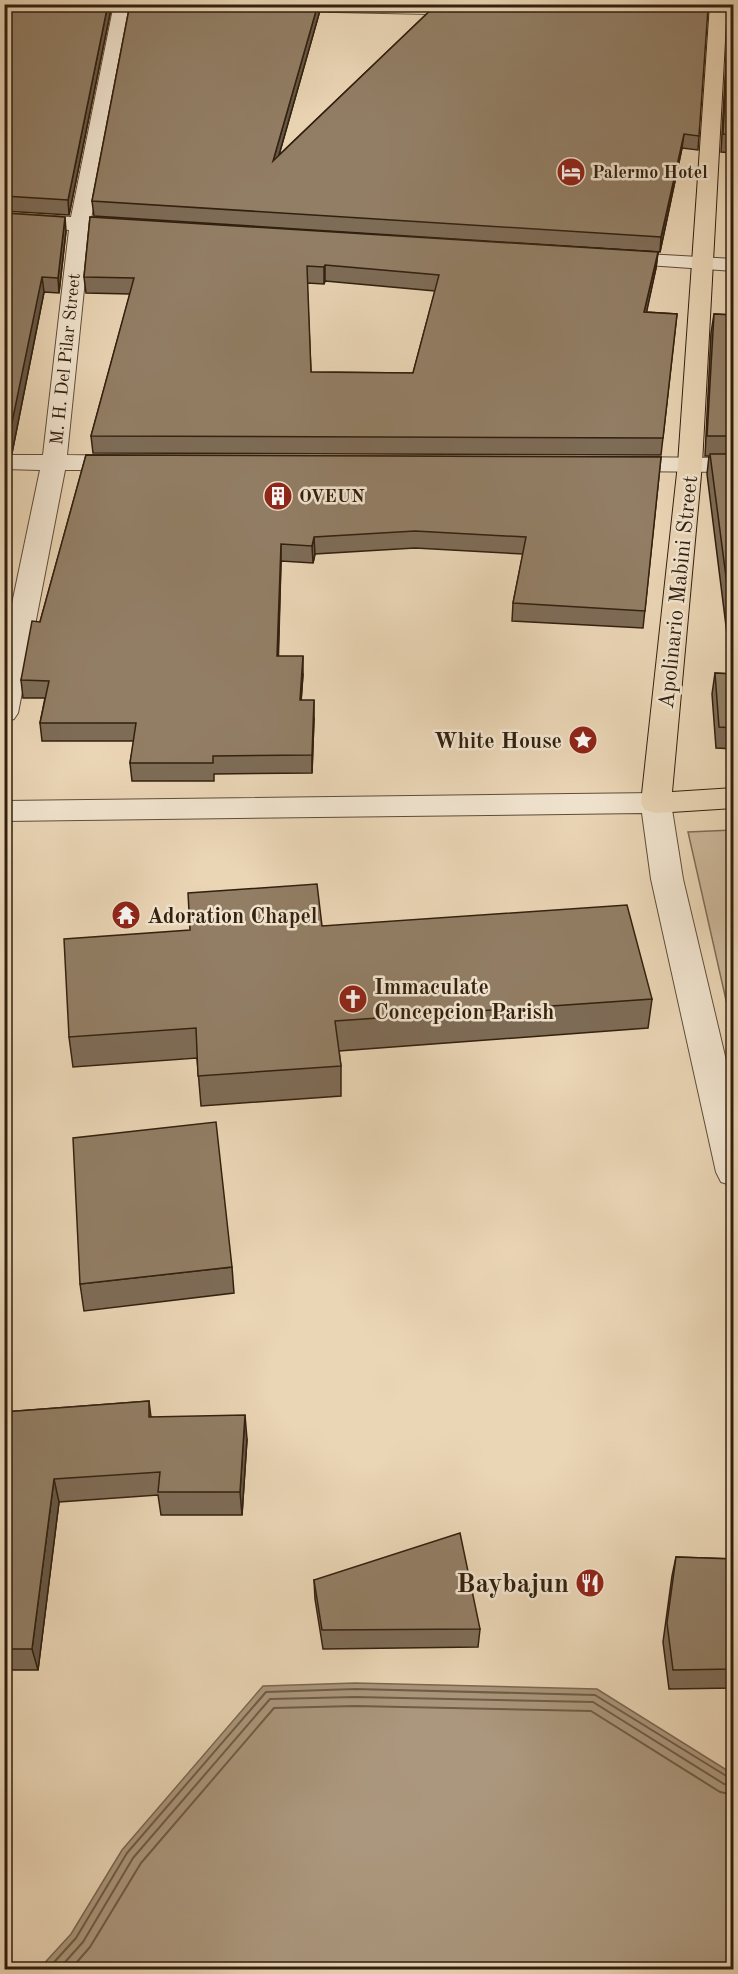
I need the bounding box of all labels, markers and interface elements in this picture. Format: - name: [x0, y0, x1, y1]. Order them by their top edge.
- hotel icon: Palermo Hotel: [555, 156, 587, 188]
- place label: Palermo Hotel: [592, 164, 708, 182]
- street label: M. H. Del Pilar Street: [48, 272, 84, 446]
- street label: Apolinario Mabini Street: [656, 474, 702, 710]
- building icon: OVEUN: [262, 480, 294, 512]
- place label: OVEUN: [299, 488, 365, 506]
- place icon: White House: [567, 724, 599, 756]
- place label: White House: [434, 731, 562, 753]
- temple icon: Adoration Chapel: [110, 899, 142, 931]
- place label: Adoration Chapel: [147, 906, 318, 928]
- place label: Immaculate Concepcion Parish: [374, 977, 554, 1024]
- church icon: Immaculate Concepcion Parish: [337, 983, 369, 1015]
- restaurant icon: Baybajun: [574, 1567, 606, 1599]
- place label: Baybajun: [456, 1571, 569, 1598]

